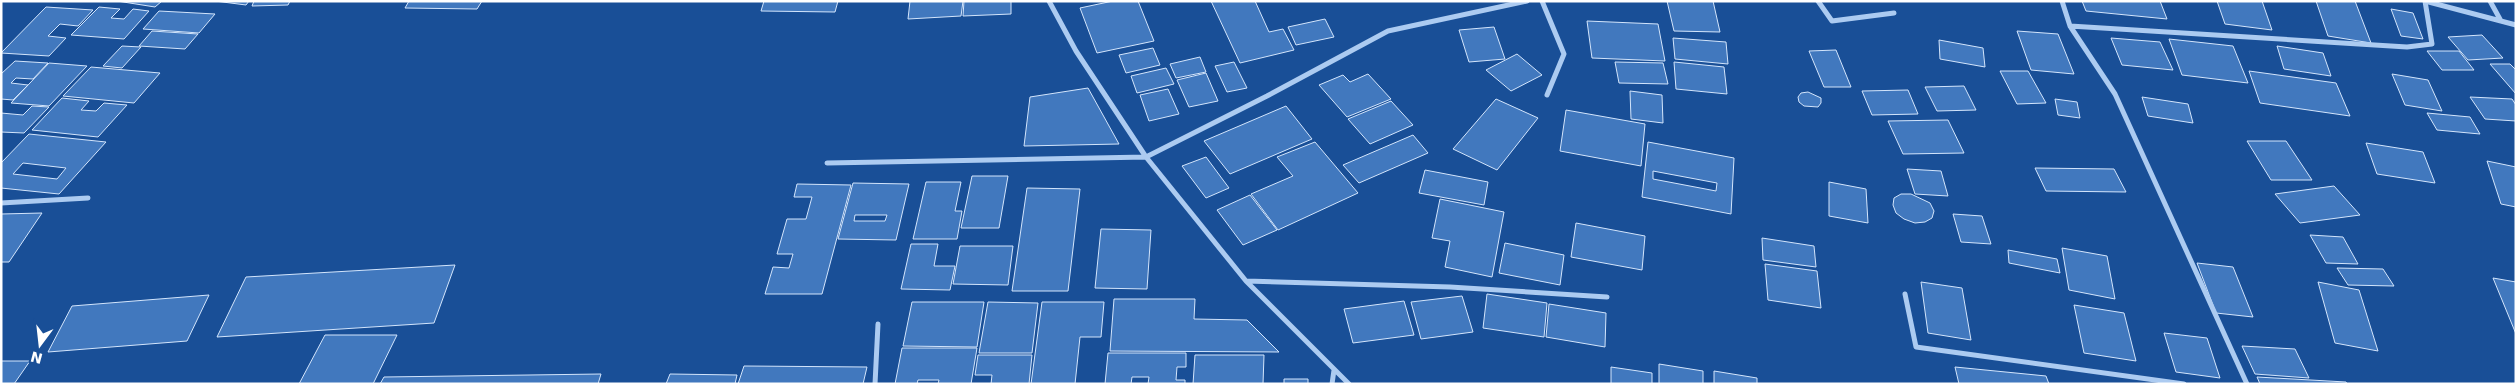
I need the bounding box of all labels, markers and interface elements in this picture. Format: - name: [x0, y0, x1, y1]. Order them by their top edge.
- north arrow: [15, 320, 65, 370]
- text: N: [29, 348, 44, 367]

